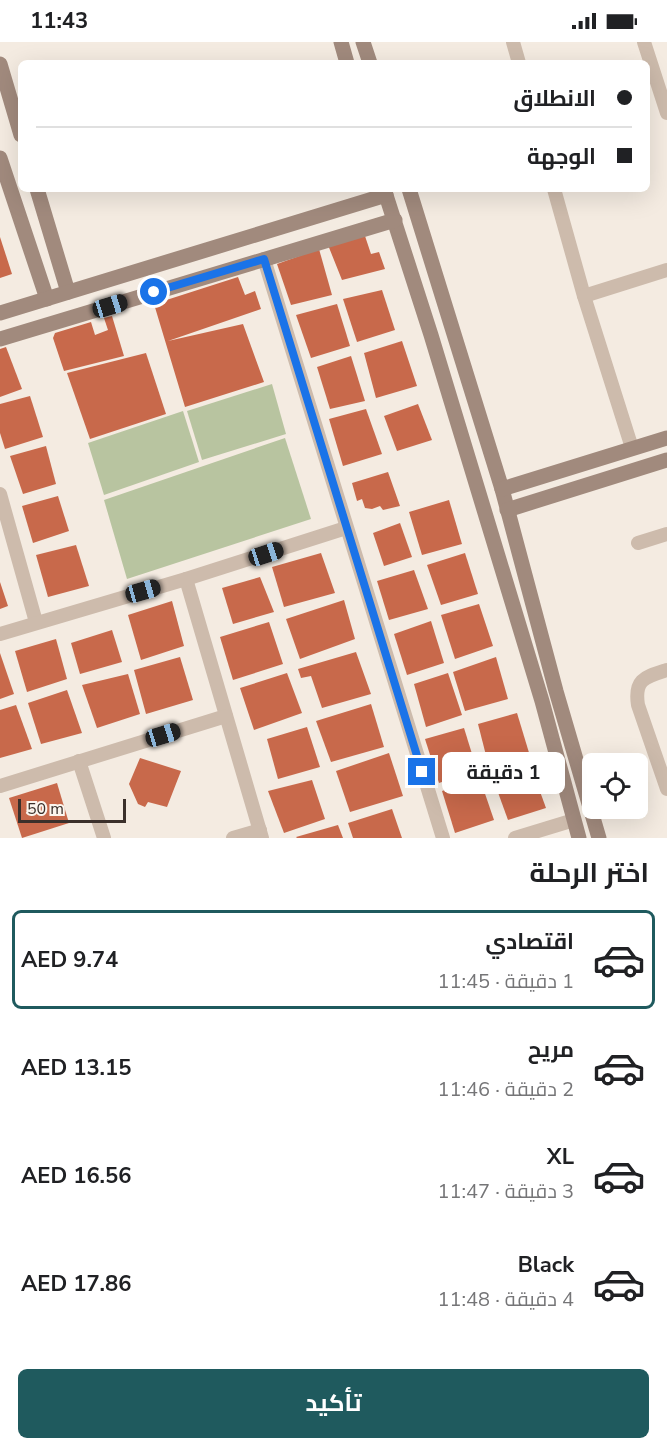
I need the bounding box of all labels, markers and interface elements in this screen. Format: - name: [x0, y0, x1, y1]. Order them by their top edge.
- text: 11:43: [30, 6, 88, 36]
- text: الانطلاق: [513, 84, 596, 114]
- text: الوجهة: [527, 142, 596, 172]
- route start: [140, 278, 167, 305]
- car: [90, 292, 130, 320]
- car: [246, 540, 286, 568]
- car: [123, 577, 163, 605]
- car: [143, 721, 183, 749]
- callout: 1 دقيقة: [443, 751, 566, 793]
- map controls: [582, 753, 648, 819]
- button: locate: [582, 753, 648, 819]
- route end: [408, 758, 435, 785]
- text: 1 دقيقة: [467, 759, 540, 786]
- scale bar: [18, 796, 126, 824]
- text: 50 m: [27, 798, 64, 820]
- text: اختر الرحلة: [529, 855, 649, 892]
- text: اقتصادي: [485, 927, 574, 957]
- icon: car: [592, 933, 646, 987]
- text: AED 9.74: [21, 945, 118, 975]
- text: 1 دقيقة · 11:45: [437, 968, 574, 995]
- text: مريح: [528, 1035, 574, 1065]
- icon: car: [592, 1041, 646, 1095]
- text: AED 13.15: [21, 1053, 131, 1083]
- text: 2 دقيقة · 11:46: [437, 1076, 574, 1103]
- text: XL: [547, 1142, 574, 1172]
- icon: car: [592, 1149, 646, 1203]
- text: AED 16.56: [21, 1161, 131, 1191]
- text: 3 دقيقة · 11:47: [437, 1178, 574, 1205]
- text: Black: [518, 1250, 574, 1280]
- icon: car: [592, 1257, 646, 1311]
- text: AED 17.86: [21, 1269, 131, 1299]
- text: 4 دقيقة · 11:48: [437, 1286, 574, 1313]
- button: تأكيد: [18, 1369, 649, 1438]

